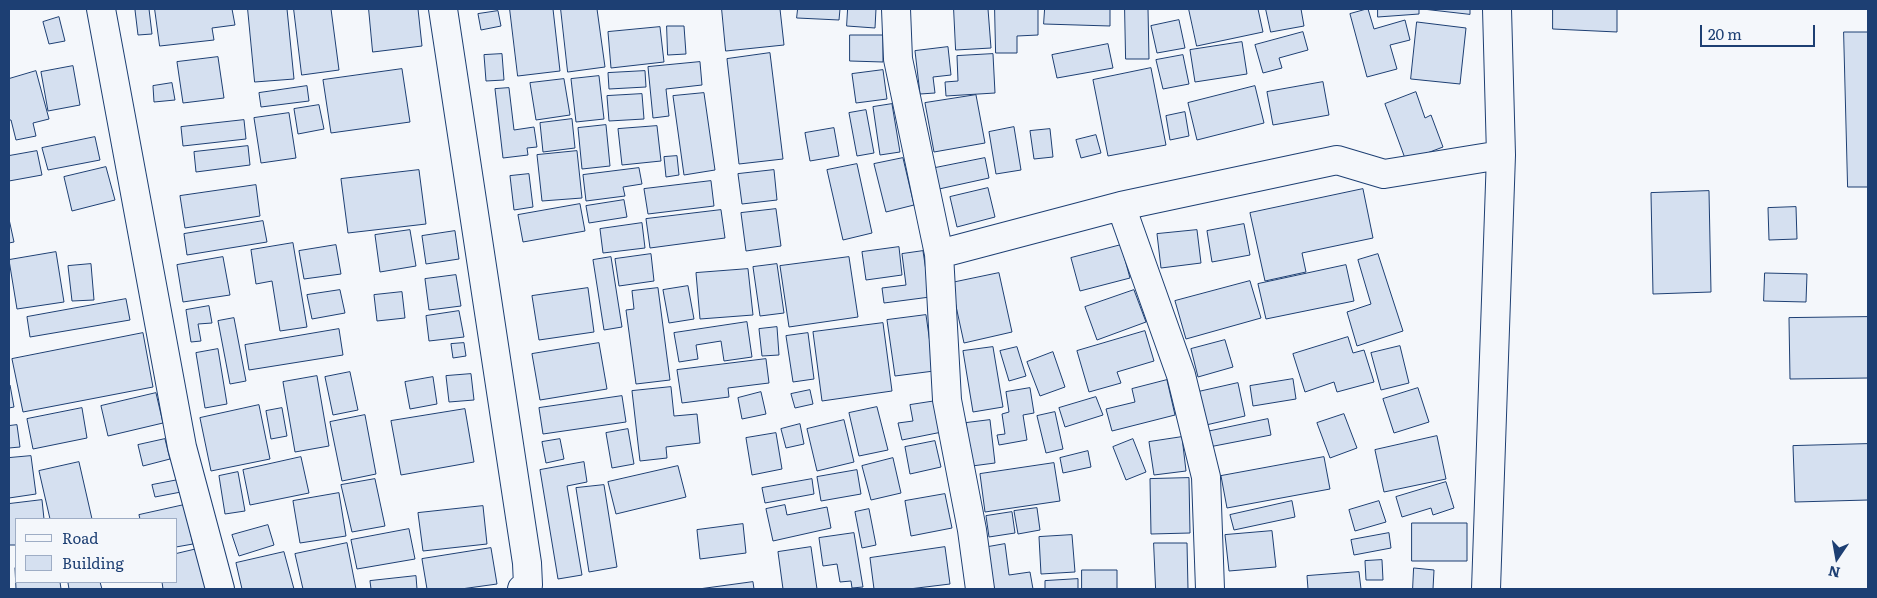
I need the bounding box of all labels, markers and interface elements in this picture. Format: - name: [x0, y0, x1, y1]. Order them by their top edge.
- scale bar: [1702, 15, 1817, 47]
- text: 20 m: [1708, 22, 1742, 45]
- legend: [15, 518, 178, 583]
- text: Road: [62, 526, 98, 549]
- north arrow: [1812, 533, 1862, 583]
- text: Building: [62, 551, 124, 574]
- text: N: [1826, 562, 1842, 584]

